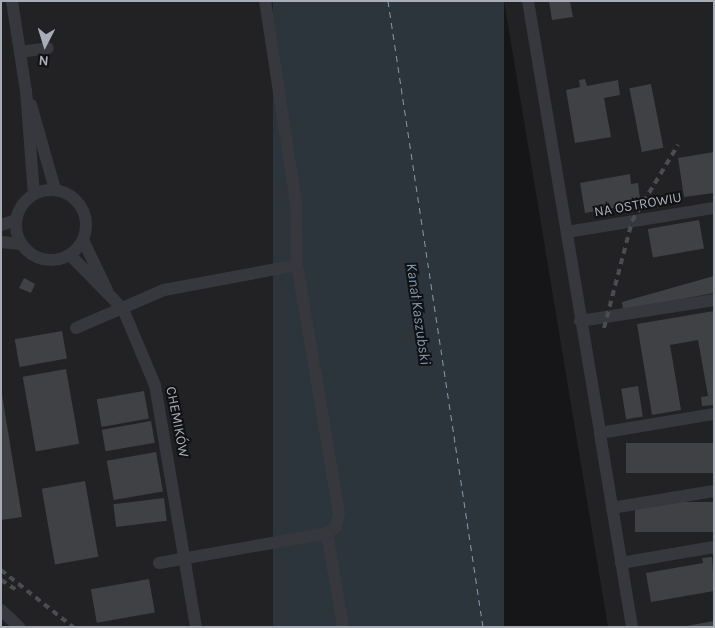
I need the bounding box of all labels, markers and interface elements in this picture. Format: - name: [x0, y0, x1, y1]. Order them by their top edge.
- north arrow: [20, 20, 70, 70]
- text: N: [38, 52, 49, 69]
- street label: NA OSTROWIU: [593, 189, 683, 221]
- water label: Kanał Kaszubski: [402, 262, 434, 366]
- street label: CHEMIKÓW: [162, 385, 192, 459]

